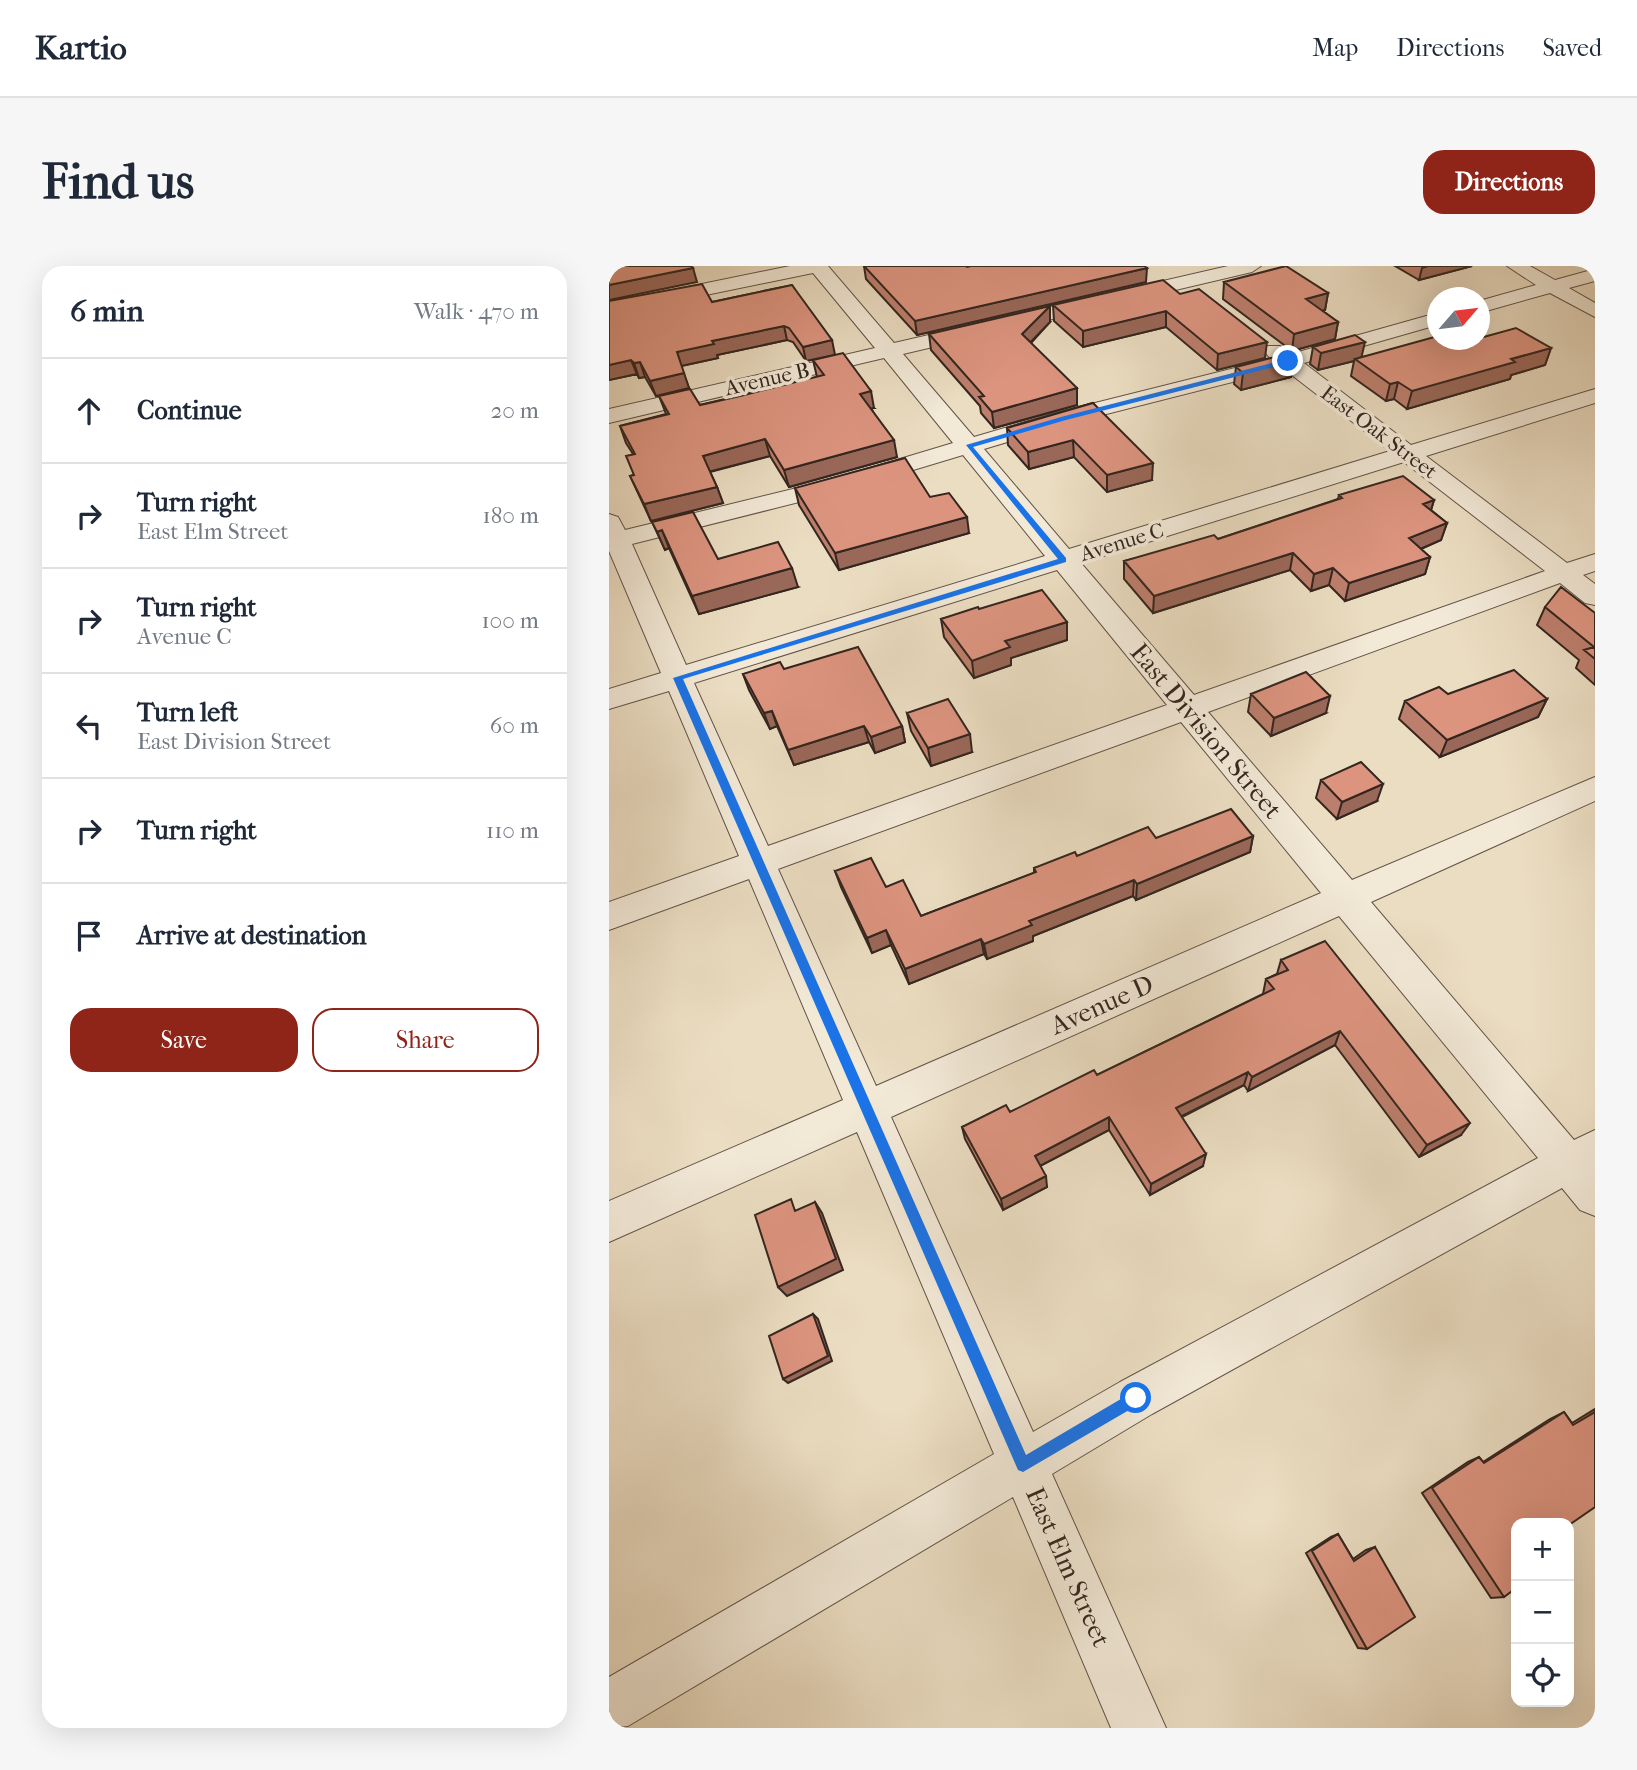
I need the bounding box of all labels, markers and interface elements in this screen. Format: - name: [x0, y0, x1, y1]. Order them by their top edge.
- text: Kartio: [35, 29, 127, 68]
- text: Map: [1312, 34, 1358, 62]
- text: Directions: [1396, 34, 1504, 62]
- text: Saved: [1542, 34, 1602, 62]
- button: Directions: [1423, 150, 1595, 214]
- text: Find us: [42, 153, 194, 211]
- north arrow: [1427, 287, 1490, 350]
- text: 6 min: [70, 294, 144, 329]
- text: Walk · 470 m: [414, 298, 539, 325]
- route end: [1272, 345, 1303, 376]
- street label: Avenue B: [721, 358, 812, 401]
- street label: East Oak Street: [1316, 380, 1442, 484]
- icon: ahead: [70, 392, 108, 430]
- text: Continue: [137, 395, 242, 426]
- text: 20 m: [490, 397, 539, 424]
- text: Turn right: [137, 487, 257, 518]
- icon: right: [70, 497, 108, 535]
- text: 180 m: [482, 502, 539, 529]
- text: East Elm Street: [137, 518, 288, 545]
- street label: Avenue C: [1076, 518, 1167, 566]
- text: Turn right: [137, 592, 257, 623]
- icon: right: [70, 602, 108, 640]
- text: 100 m: [481, 607, 539, 634]
- text: Avenue C: [137, 623, 232, 650]
- street label: East Division Street: [1124, 637, 1289, 826]
- text: Turn left: [137, 697, 238, 728]
- icon: left: [70, 707, 108, 745]
- text: 60 m: [490, 712, 539, 739]
- text: East Division Street: [137, 728, 331, 755]
- icon: right: [70, 812, 108, 850]
- text: Turn right: [137, 815, 257, 846]
- text: 110 m: [486, 817, 539, 844]
- icon: arrive: [70, 917, 108, 955]
- text: Arrive at destination: [137, 920, 367, 951]
- street label: Avenue D: [1045, 969, 1158, 1042]
- button: Save: [70, 1008, 298, 1072]
- button: Share: [312, 1008, 539, 1072]
- route start: [1120, 1382, 1151, 1413]
- street label: East Elm Street: [1019, 1482, 1117, 1652]
- map controls: [1511, 1518, 1574, 1707]
- button: +: [1511, 1518, 1574, 1581]
- button: −: [1511, 1581, 1574, 1644]
- button: locate: [1511, 1644, 1574, 1707]

